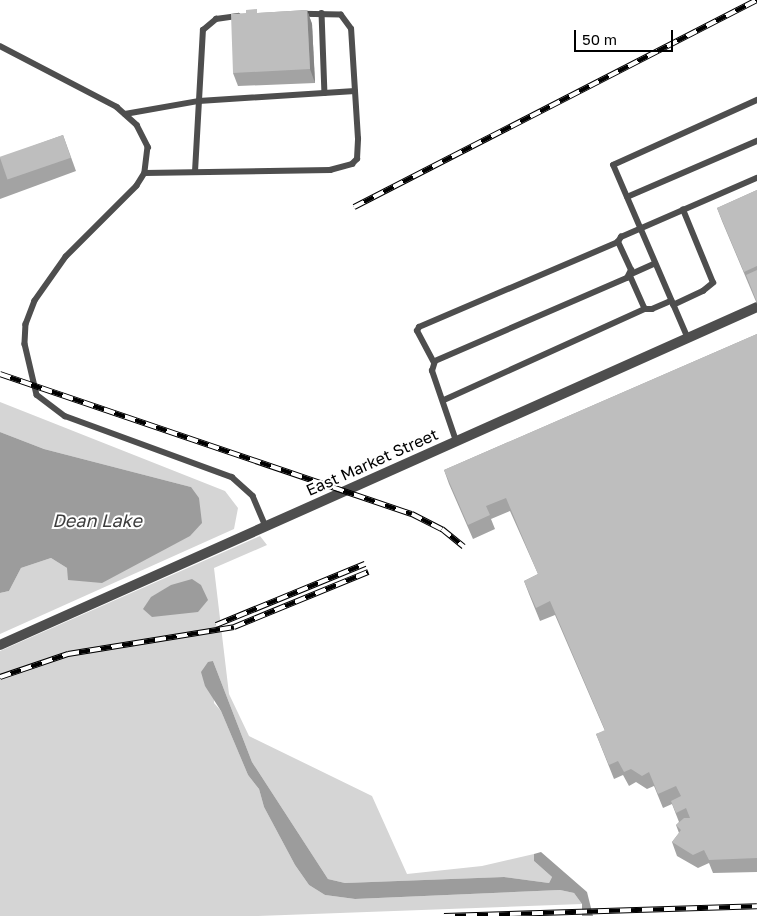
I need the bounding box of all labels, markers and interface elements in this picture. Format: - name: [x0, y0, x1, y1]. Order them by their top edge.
- scale bar: [577, 20, 676, 52]
- text: 50 m: [582, 30, 617, 48]
- street label: East Market Street: [303, 424, 441, 500]
- water label: Dean Lake: [52, 509, 142, 531]

